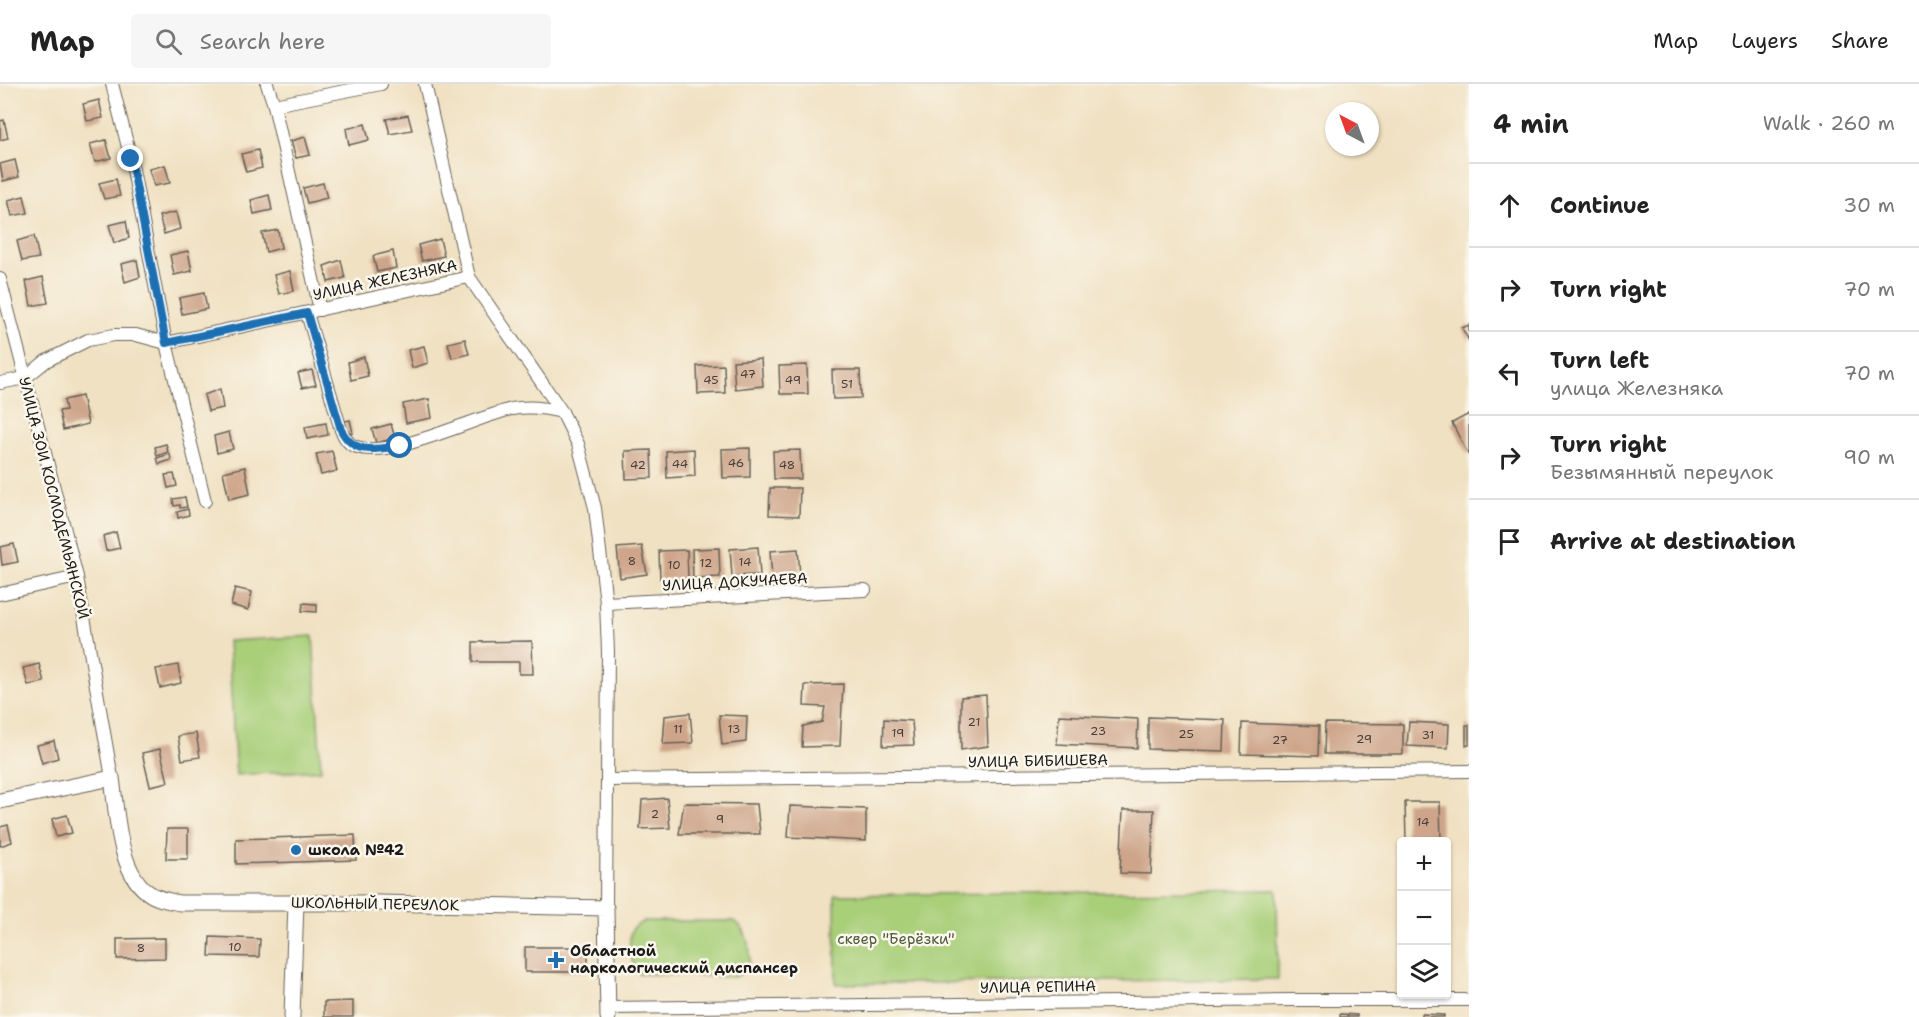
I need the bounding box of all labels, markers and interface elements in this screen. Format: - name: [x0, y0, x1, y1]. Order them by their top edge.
- search box: [131, 14, 551, 68]
- text: Map: [30, 22, 95, 60]
- icon: search: [152, 25, 185, 58]
- text: Search here: [200, 27, 325, 56]
- text: Map: [1653, 27, 1698, 55]
- text: Layers: [1731, 27, 1798, 55]
- text: Share: [1831, 27, 1889, 55]
- north arrow: [1325, 102, 1379, 156]
- text: 4 min: [1493, 106, 1569, 141]
- text: Walk · 260 m: [1763, 110, 1895, 136]
- route end: [117, 145, 143, 171]
- icon: ahead: [1493, 189, 1526, 222]
- text: Continue: [1550, 191, 1650, 220]
- text: 30 m: [1843, 192, 1895, 218]
- street label: УЛИЦА ЖЕЛЕЗНЯКА: [311, 255, 459, 305]
- icon: right: [1493, 273, 1526, 306]
- text: Turn right: [1550, 275, 1667, 304]
- text: 70 m: [1843, 276, 1895, 302]
- text: Turn left: [1550, 346, 1649, 375]
- icon: left: [1493, 357, 1526, 390]
- text: 70 m: [1843, 360, 1895, 386]
- house number: 47: [740, 366, 756, 382]
- house number: 45: [703, 372, 719, 388]
- house number: 49: [785, 372, 801, 388]
- street label: УЛИЦА ЗОИ КОСМОДЕМЬЯНСКОЙ: [14, 375, 95, 621]
- text: улица Железняка: [1550, 375, 1723, 401]
- house number: 51: [841, 376, 853, 392]
- text: Turn right: [1550, 430, 1667, 459]
- route start: [386, 432, 412, 458]
- icon: right: [1493, 441, 1526, 474]
- text: 90 m: [1843, 444, 1895, 470]
- house number: 46: [728, 455, 744, 471]
- house number: 44: [672, 456, 688, 472]
- house number: 42: [630, 457, 646, 473]
- house number: 48: [779, 457, 795, 473]
- text: Безымянный переулок: [1550, 459, 1773, 485]
- icon: arrive: [1493, 525, 1526, 558]
- text: Arrive at destination: [1550, 527, 1796, 556]
- house number: 8: [628, 553, 636, 569]
- house number: 14: [739, 554, 751, 570]
- house number: 12: [700, 555, 712, 571]
- house number: 10: [667, 557, 681, 573]
- street label: УЛИЦА ДОКУЧАЕВА: [662, 568, 808, 596]
- house number: 21: [968, 714, 980, 730]
- house number: 11: [673, 721, 683, 737]
- house number: 13: [728, 721, 740, 737]
- house number: 23: [1090, 723, 1106, 739]
- house number: 19: [892, 725, 904, 741]
- house number: 25: [1178, 726, 1194, 742]
- house number: 31: [1422, 727, 1434, 743]
- house number: 29: [1356, 731, 1372, 747]
- house number: 27: [1272, 732, 1288, 748]
- street label: УЛИЦА БИБИШЕВА: [968, 750, 1108, 772]
- house number: 2: [651, 806, 659, 822]
- house number: 9: [716, 811, 724, 827]
- house number: 14: [1417, 814, 1429, 830]
- map controls: [1397, 837, 1451, 999]
- button: +: [1397, 837, 1451, 891]
- place label: школа №42: [308, 840, 405, 860]
- marker: школа №42: [289, 843, 303, 857]
- button: −: [1397, 891, 1451, 945]
- street label: ШКОЛЬНЫЙ ПЕРЕУЛОК: [291, 892, 460, 915]
- park label: сквер "Берёзки": [837, 929, 955, 949]
- house number: 10: [228, 939, 242, 955]
- house number: 8: [137, 940, 145, 956]
- place label: Областной наркологический диспансер: [570, 941, 798, 978]
- button: layers: [1397, 945, 1451, 999]
- marker: Областной наркологический диспансер: [547, 951, 565, 969]
- street label: УЛИЦА РЕПИНА: [980, 976, 1096, 998]

